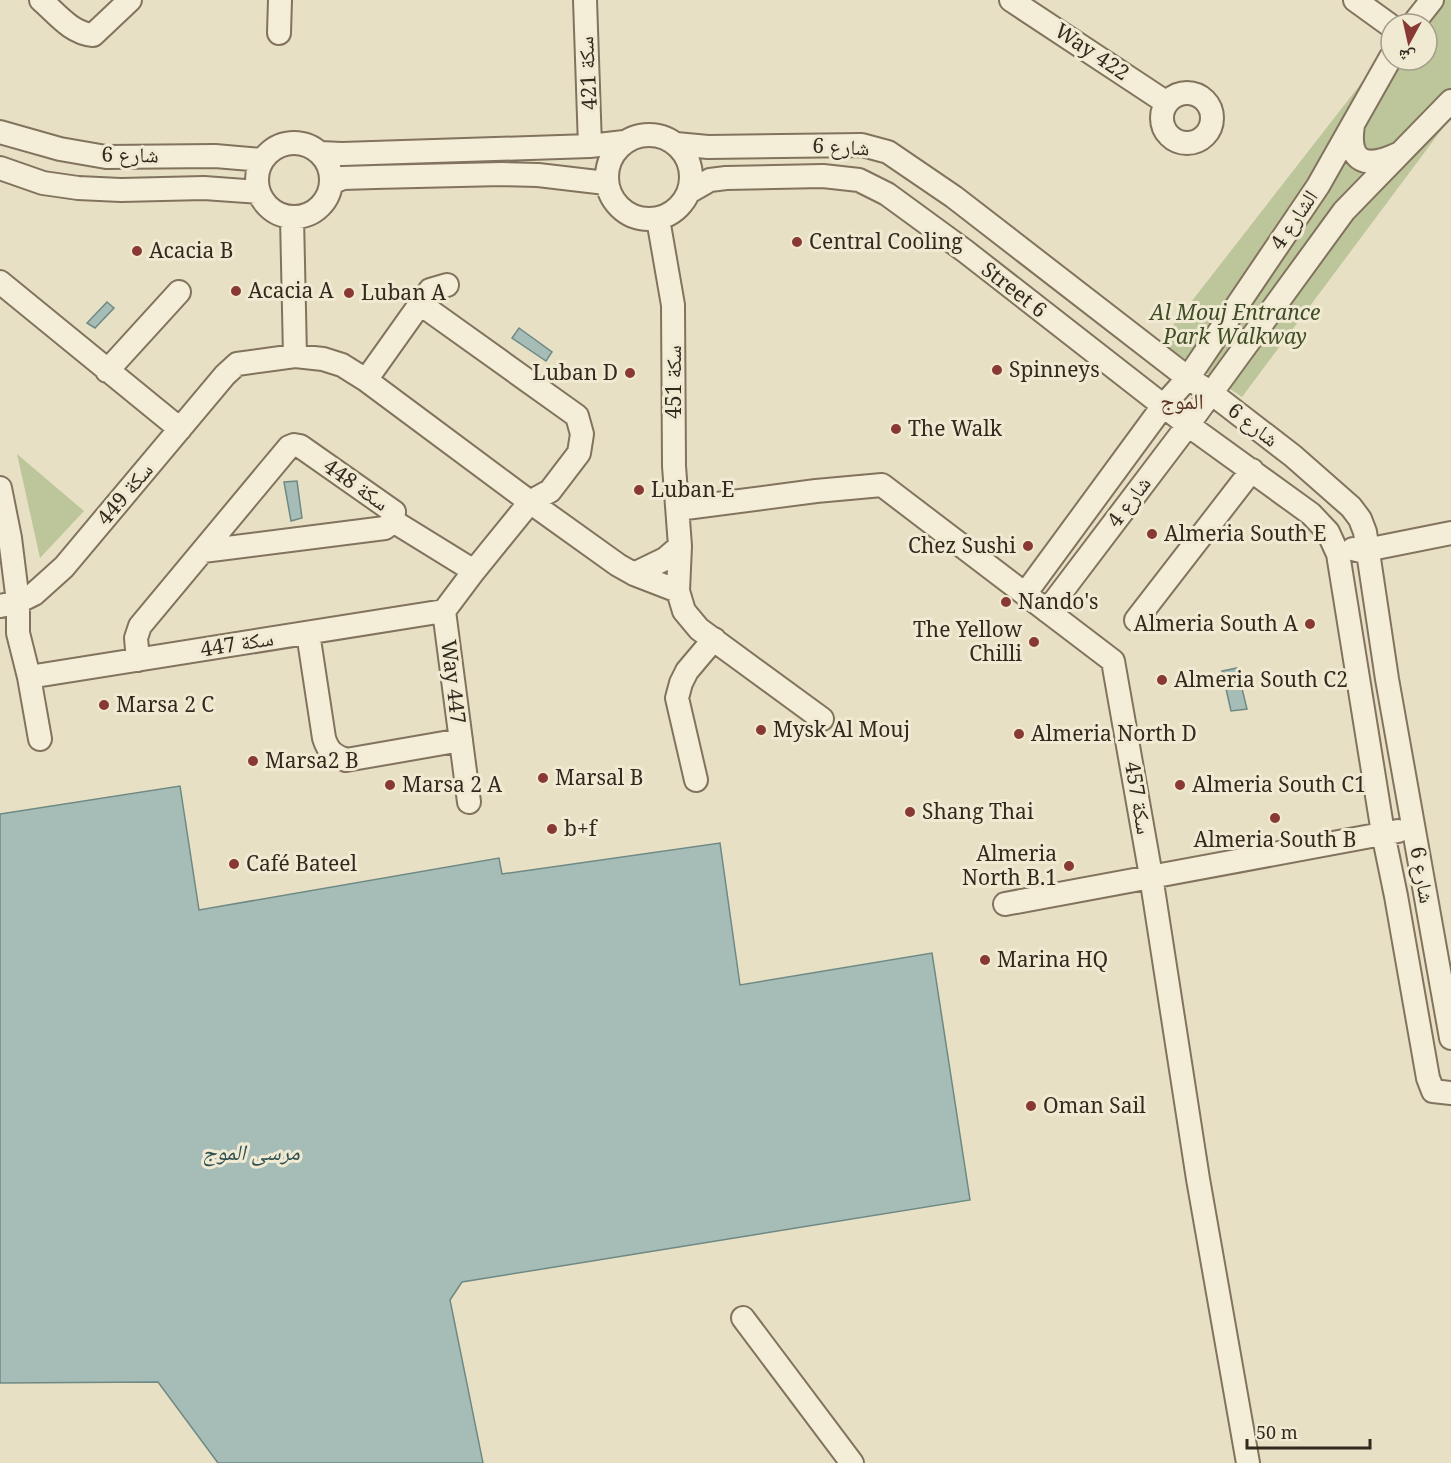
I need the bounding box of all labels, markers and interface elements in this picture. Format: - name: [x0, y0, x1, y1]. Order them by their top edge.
- north arrow: [1379, 12, 1439, 72]
- street label: Way 422: [1050, 16, 1135, 86]
- street label: سكة 421: [571, 36, 603, 111]
- text: ش: [1397, 45, 1417, 69]
- street label: شارع 6: [812, 131, 870, 161]
- street label: شارع 6: [101, 140, 159, 168]
- street label: الشارع 4: [1263, 184, 1323, 255]
- place label: Central Cooling: [809, 227, 963, 255]
- marker: Central Cooling: [790, 235, 804, 249]
- place label: Acacia B: [149, 236, 234, 264]
- marker: Acacia B: [130, 244, 144, 258]
- street label: Street 6: [976, 255, 1053, 324]
- place label: Acacia A: [248, 276, 334, 304]
- place label: Luban A: [361, 278, 446, 306]
- marker: Acacia A: [229, 284, 243, 298]
- marker: Luban A: [342, 286, 356, 300]
- park label: Al Mouj Entrance Park Walkway: [1148, 298, 1320, 350]
- street label: سكة 451: [659, 345, 687, 419]
- place label: Spinneys: [1009, 355, 1100, 383]
- place label: Luban D: [533, 358, 618, 386]
- marker: Spinneys: [990, 363, 1004, 377]
- marker: Luban D: [623, 366, 637, 380]
- district label: الموج: [1160, 385, 1204, 415]
- street label: شارع 6: [1222, 396, 1285, 453]
- place label: The Walk: [908, 414, 1003, 442]
- marker: The Walk: [889, 422, 903, 436]
- street label: سكة 448: [318, 452, 395, 517]
- street label: سكة 449: [90, 456, 159, 531]
- street label: شارع 4: [1100, 470, 1157, 533]
- place label: Luban E: [651, 475, 734, 503]
- marker: Luban E: [632, 483, 646, 497]
- place label: Almeria South E: [1164, 519, 1326, 547]
- marker: Almeria South E: [1145, 527, 1159, 541]
- place label: Chez Sushi: [908, 531, 1016, 559]
- marker: Chez Sushi: [1021, 539, 1035, 553]
- place label: Nando's: [1018, 587, 1099, 615]
- marker: Nando's: [999, 595, 1013, 609]
- place label: Almeria South A: [1134, 609, 1298, 637]
- place label: The Yellow Chilli: [913, 615, 1023, 667]
- marker: Almeria South A: [1303, 617, 1317, 631]
- street label: سكة 447: [198, 623, 275, 663]
- marker: The Yellow Chilli: [1027, 635, 1041, 649]
- street label: Way 447: [435, 638, 473, 726]
- place label: Almeria South C2: [1174, 665, 1348, 693]
- marker: Almeria South C2: [1155, 673, 1169, 687]
- place label: Marsa 2 C: [116, 690, 214, 718]
- marker: Marsa 2 C: [97, 698, 111, 712]
- place label: Mysk Al Mouj: [773, 715, 910, 743]
- place label: Almeria North D: [1031, 719, 1197, 747]
- marker: Mysk Al Mouj: [754, 723, 768, 737]
- marker: Almeria North D: [1012, 727, 1026, 741]
- place label: Marsa2 B: [265, 746, 359, 774]
- marker: Marsa2 B: [246, 754, 260, 768]
- street label: سكة 457: [1119, 759, 1159, 837]
- place label: Marsal B: [555, 763, 643, 791]
- place label: Marsa 2 A: [402, 770, 502, 798]
- place label: Almeria South C1: [1192, 770, 1366, 798]
- marker: Marsal B: [536, 771, 550, 785]
- marker: Marsa 2 A: [383, 778, 397, 792]
- marker: Almeria South C1: [1173, 778, 1187, 792]
- place label: Shang Thai: [922, 797, 1034, 825]
- marker: Shang Thai: [903, 805, 917, 819]
- marker: Almeria South B: [1268, 811, 1282, 825]
- place label: b+f: [564, 814, 599, 842]
- marker: b+f: [545, 822, 559, 836]
- place label: Almeria South B: [1193, 825, 1357, 853]
- place label: Almeria North B.1: [962, 839, 1057, 891]
- street label: شارع 6: [1404, 844, 1442, 905]
- place label: Café Bateel: [246, 849, 358, 877]
- marker: Café Bateel: [227, 857, 241, 871]
- marker: Almeria North B.1: [1062, 859, 1076, 873]
- place label: Marina HQ: [997, 945, 1108, 973]
- marker: Marina HQ: [978, 953, 992, 967]
- place label: Oman Sail: [1043, 1091, 1146, 1119]
- marker: Oman Sail: [1024, 1099, 1038, 1113]
- water label: مرسى الموج: [202, 1136, 300, 1167]
- scale bar: [1247, 1412, 1370, 1450]
- text: 50 m: [1256, 1420, 1298, 1444]

